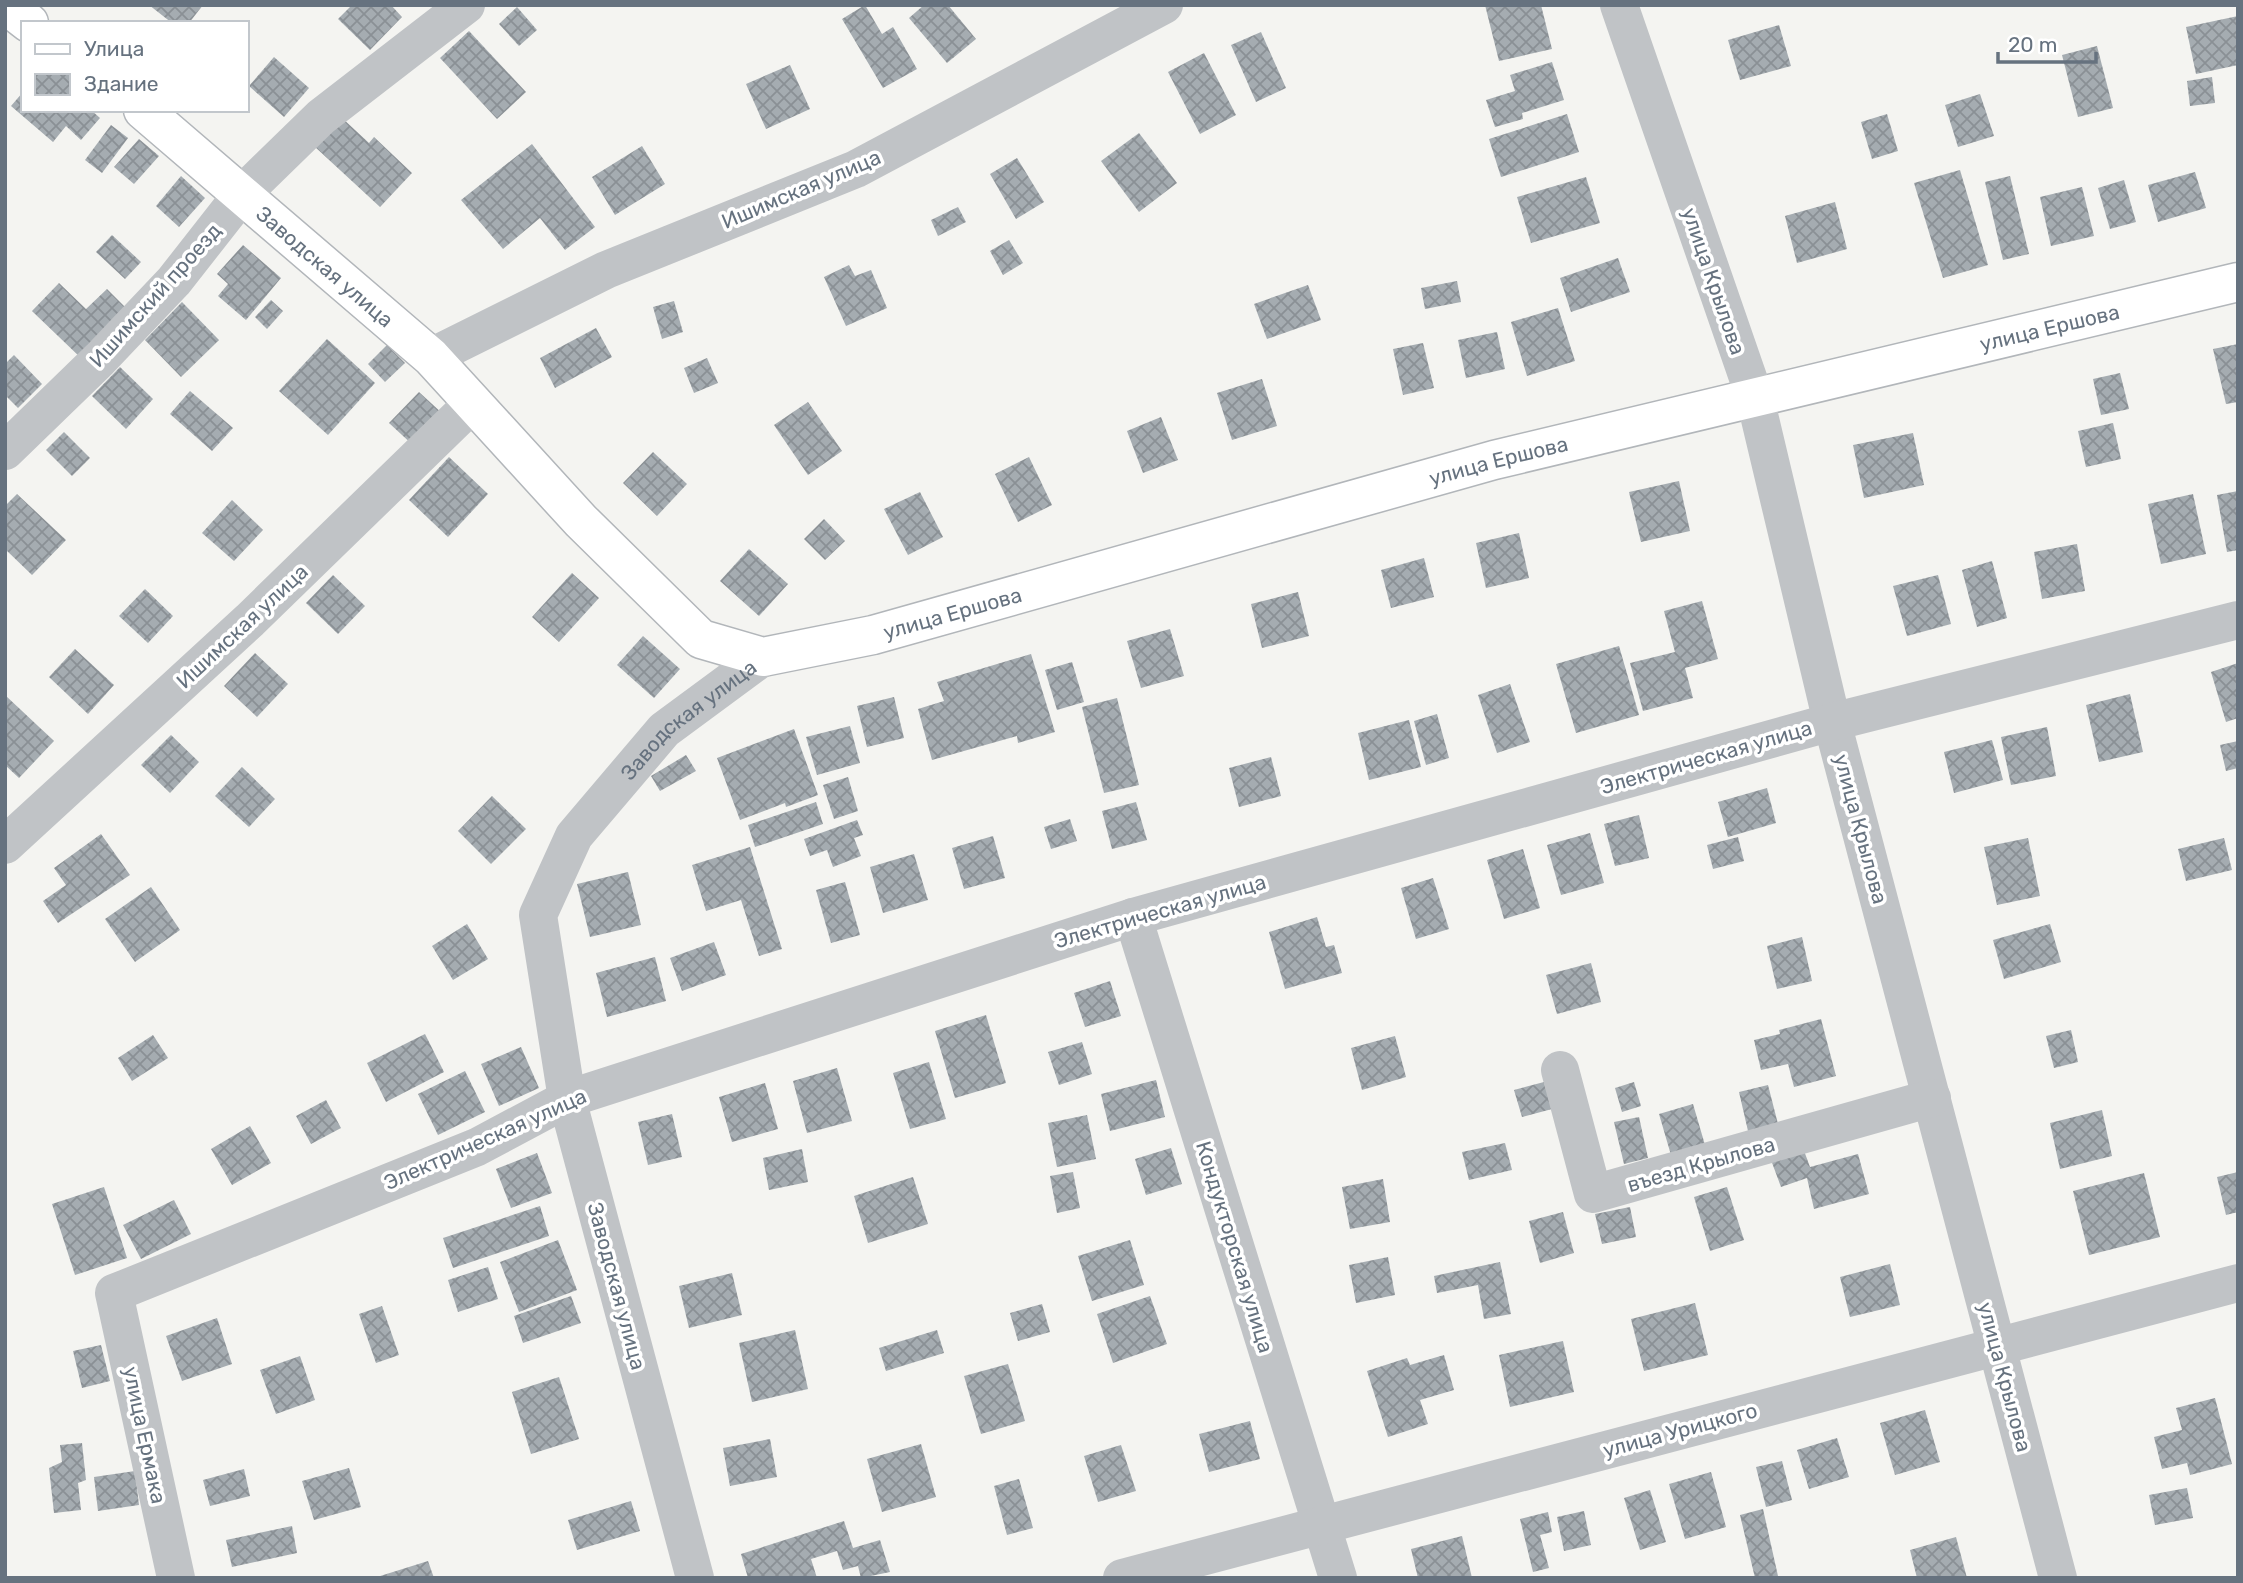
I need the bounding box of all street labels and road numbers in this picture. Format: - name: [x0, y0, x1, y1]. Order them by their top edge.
- street label: Ишимская улица: [718, 144, 884, 234]
- street label: Заводская улица: [252, 201, 399, 332]
- street label: улица Крылова: [1677, 204, 1751, 358]
- street label: Ишимский проезд: [84, 218, 226, 372]
- street label: улица Ершова: [1977, 298, 2122, 356]
- street label: улица Ершова: [1426, 430, 1570, 490]
- street label: Ишимская улица: [171, 559, 313, 693]
- street label: улица Ершова: [880, 581, 1024, 644]
- street label: Заводская улица: [615, 654, 761, 785]
- street label: Электрическая улица: [1597, 715, 1815, 799]
- street label: улица Крылова: [1829, 751, 1893, 907]
- street label: Электрическая улица: [1051, 869, 1269, 953]
- street label: Электрическая улица: [380, 1083, 590, 1195]
- street label: въезд Крылова: [1624, 1131, 1778, 1197]
- street label: Кондукторская улица: [1191, 1138, 1279, 1356]
- street label: Заводская улица: [583, 1199, 651, 1373]
- street label: улица Крылова: [1973, 1299, 2037, 1455]
- street label: улица Ермака: [118, 1364, 172, 1506]
- street label: улица Урицкого: [1600, 1397, 1760, 1463]

